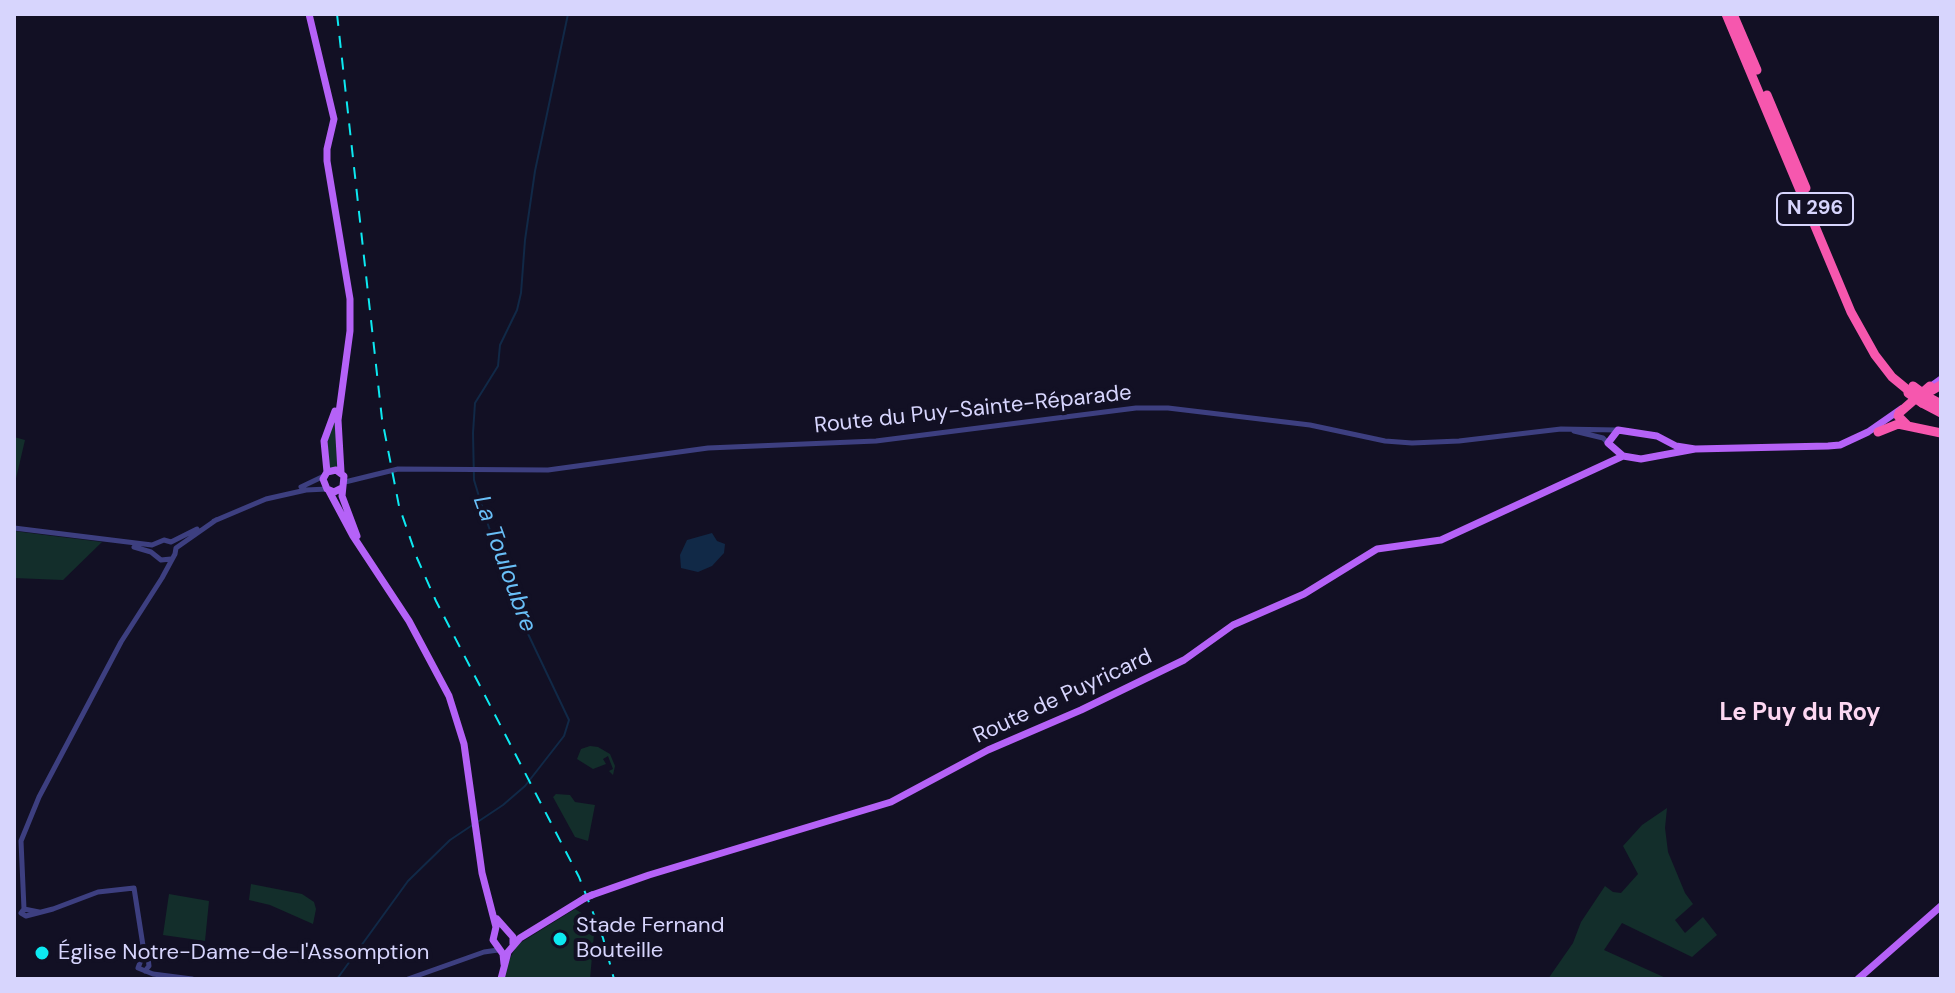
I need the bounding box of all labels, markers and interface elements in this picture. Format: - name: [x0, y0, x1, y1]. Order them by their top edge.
- road number: N 296: [1777, 193, 1853, 225]
- street label: Route du Puy-Sainte-Réparade: [813, 380, 1133, 440]
- water label: La Touloubre: [466, 492, 542, 636]
- street label: Route de Puyricard: [970, 644, 1156, 750]
- district label: Le Puy du Roy: [1719, 700, 1881, 728]
- place label: Stade Fernand Bouteille: [576, 913, 724, 964]
- marker: Stade Fernand Bouteille: [551, 930, 569, 948]
- place label: Église Notre-Dame-de-l'Assomption: [58, 940, 429, 966]
- marker: Église Notre-Dame-de-l'Assomption: [33, 944, 51, 962]

